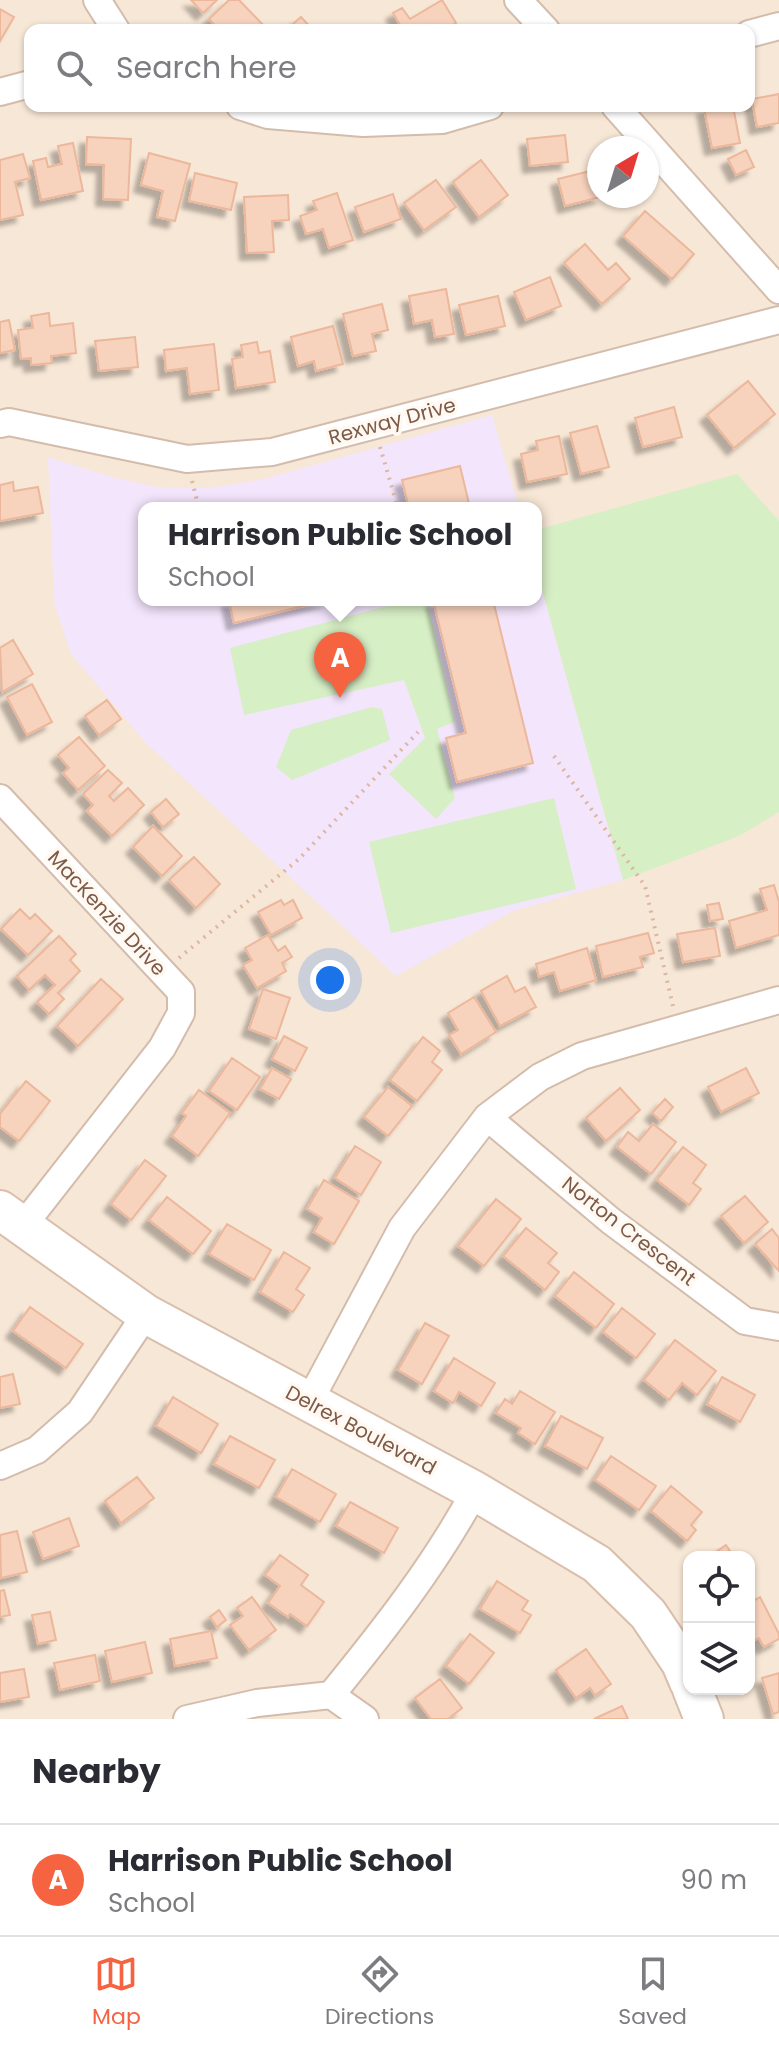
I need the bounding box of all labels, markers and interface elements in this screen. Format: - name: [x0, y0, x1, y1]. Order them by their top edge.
- search box: [24, 24, 755, 112]
- icon: search: [52, 46, 96, 90]
- text: Search here: [116, 46, 297, 89]
- north arrow: [587, 136, 659, 208]
- street label: Rexway Drive: [325, 391, 459, 451]
- popup: [138, 502, 542, 606]
- text: Harrison Public School: [168, 513, 512, 556]
- text: School: [168, 559, 255, 595]
- pin: A: [314, 632, 366, 698]
- street label: MacKenzie Drive: [42, 844, 172, 982]
- your location: [310, 960, 350, 1000]
- street label: Norton Crescent: [556, 1170, 702, 1292]
- street label: Delrex Boulevard: [281, 1378, 441, 1482]
- map controls: [683, 1551, 755, 1695]
- button: locate: [683, 1551, 755, 1623]
- button: layers: [683, 1623, 755, 1695]
- text: Nearby: [32, 1747, 161, 1795]
- text: Harrison Public School: [108, 1839, 453, 1882]
- text: A: [48, 1862, 68, 1898]
- text: 90 m: [681, 1862, 747, 1898]
- text: School: [108, 1885, 195, 1921]
- tab: Map: [92, 1952, 141, 2033]
- tab: Directions: [325, 1952, 434, 2033]
- tab: Saved: [618, 1952, 687, 2033]

